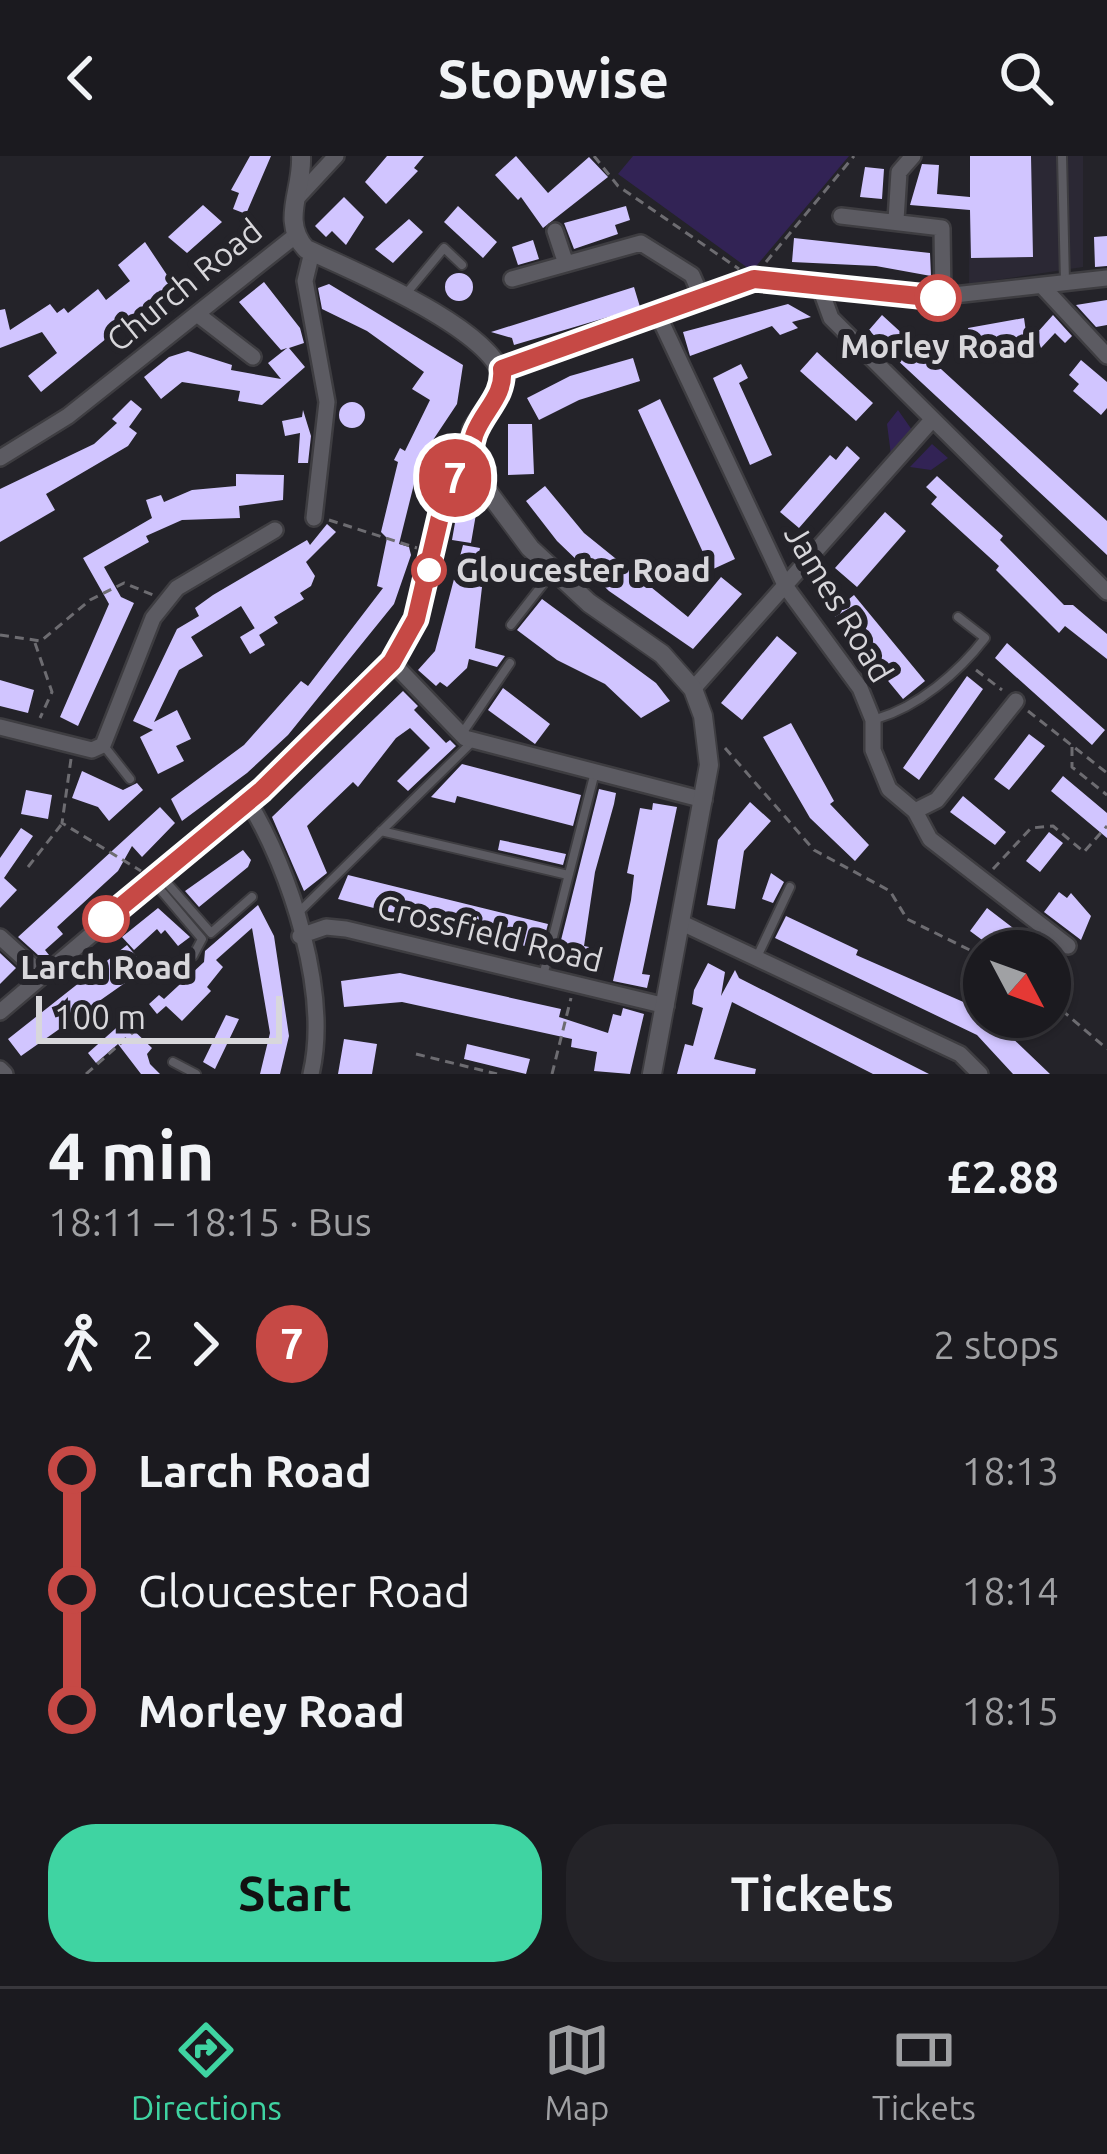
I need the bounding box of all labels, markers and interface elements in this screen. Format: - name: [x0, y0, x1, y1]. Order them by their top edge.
- icon: back: [48, 45, 114, 111]
- icon: search: [993, 45, 1059, 111]
- text: Stopwise: [438, 48, 669, 108]
- street label: Church Road: [99, 211, 268, 358]
- marker: Morley Road: [916, 276, 960, 320]
- place label: Morley Road: [840, 327, 1036, 364]
- line badge: 7: [416, 439, 494, 517]
- text: 7: [443, 454, 467, 501]
- street label: James Road: [778, 517, 901, 688]
- place label: Gloucester Road: [456, 551, 711, 588]
- marker: Gloucester Road: [413, 554, 445, 586]
- street label: Crossfield Road: [374, 887, 607, 978]
- marker: Larch Road: [84, 897, 128, 941]
- north arrow: [963, 930, 1071, 1038]
- map controls: [963, 930, 1071, 1038]
- place label: Larch Road: [20, 948, 192, 985]
- scale bar: [36, 990, 282, 1043]
- text: 100 m: [54, 998, 146, 1035]
- text: 4 min: [48, 1118, 215, 1192]
- text: £2.88: [946, 1151, 1059, 1202]
- text: 18:11 – 18:15 · Bus: [48, 1200, 372, 1243]
- icon: walk: [48, 1311, 114, 1377]
- icon: forward: [172, 1311, 238, 1377]
- text: 7: [280, 1320, 304, 1367]
- text: 2: [132, 1323, 154, 1366]
- text: 2 stops: [933, 1323, 1059, 1366]
- text: Larch Road: [138, 1445, 372, 1496]
- text: 18:13: [961, 1449, 1059, 1492]
- text: Gloucester Road: [138, 1565, 470, 1616]
- text: 18:14: [961, 1569, 1059, 1612]
- text: Morley Road: [138, 1685, 405, 1736]
- text: 18:15: [961, 1689, 1059, 1732]
- button: Start: [48, 1824, 542, 1962]
- button: Tickets: [566, 1824, 1059, 1962]
- tab: Directions: [131, 2017, 282, 2126]
- tab: Map: [544, 2017, 610, 2126]
- tab: Tickets: [872, 2017, 976, 2126]

